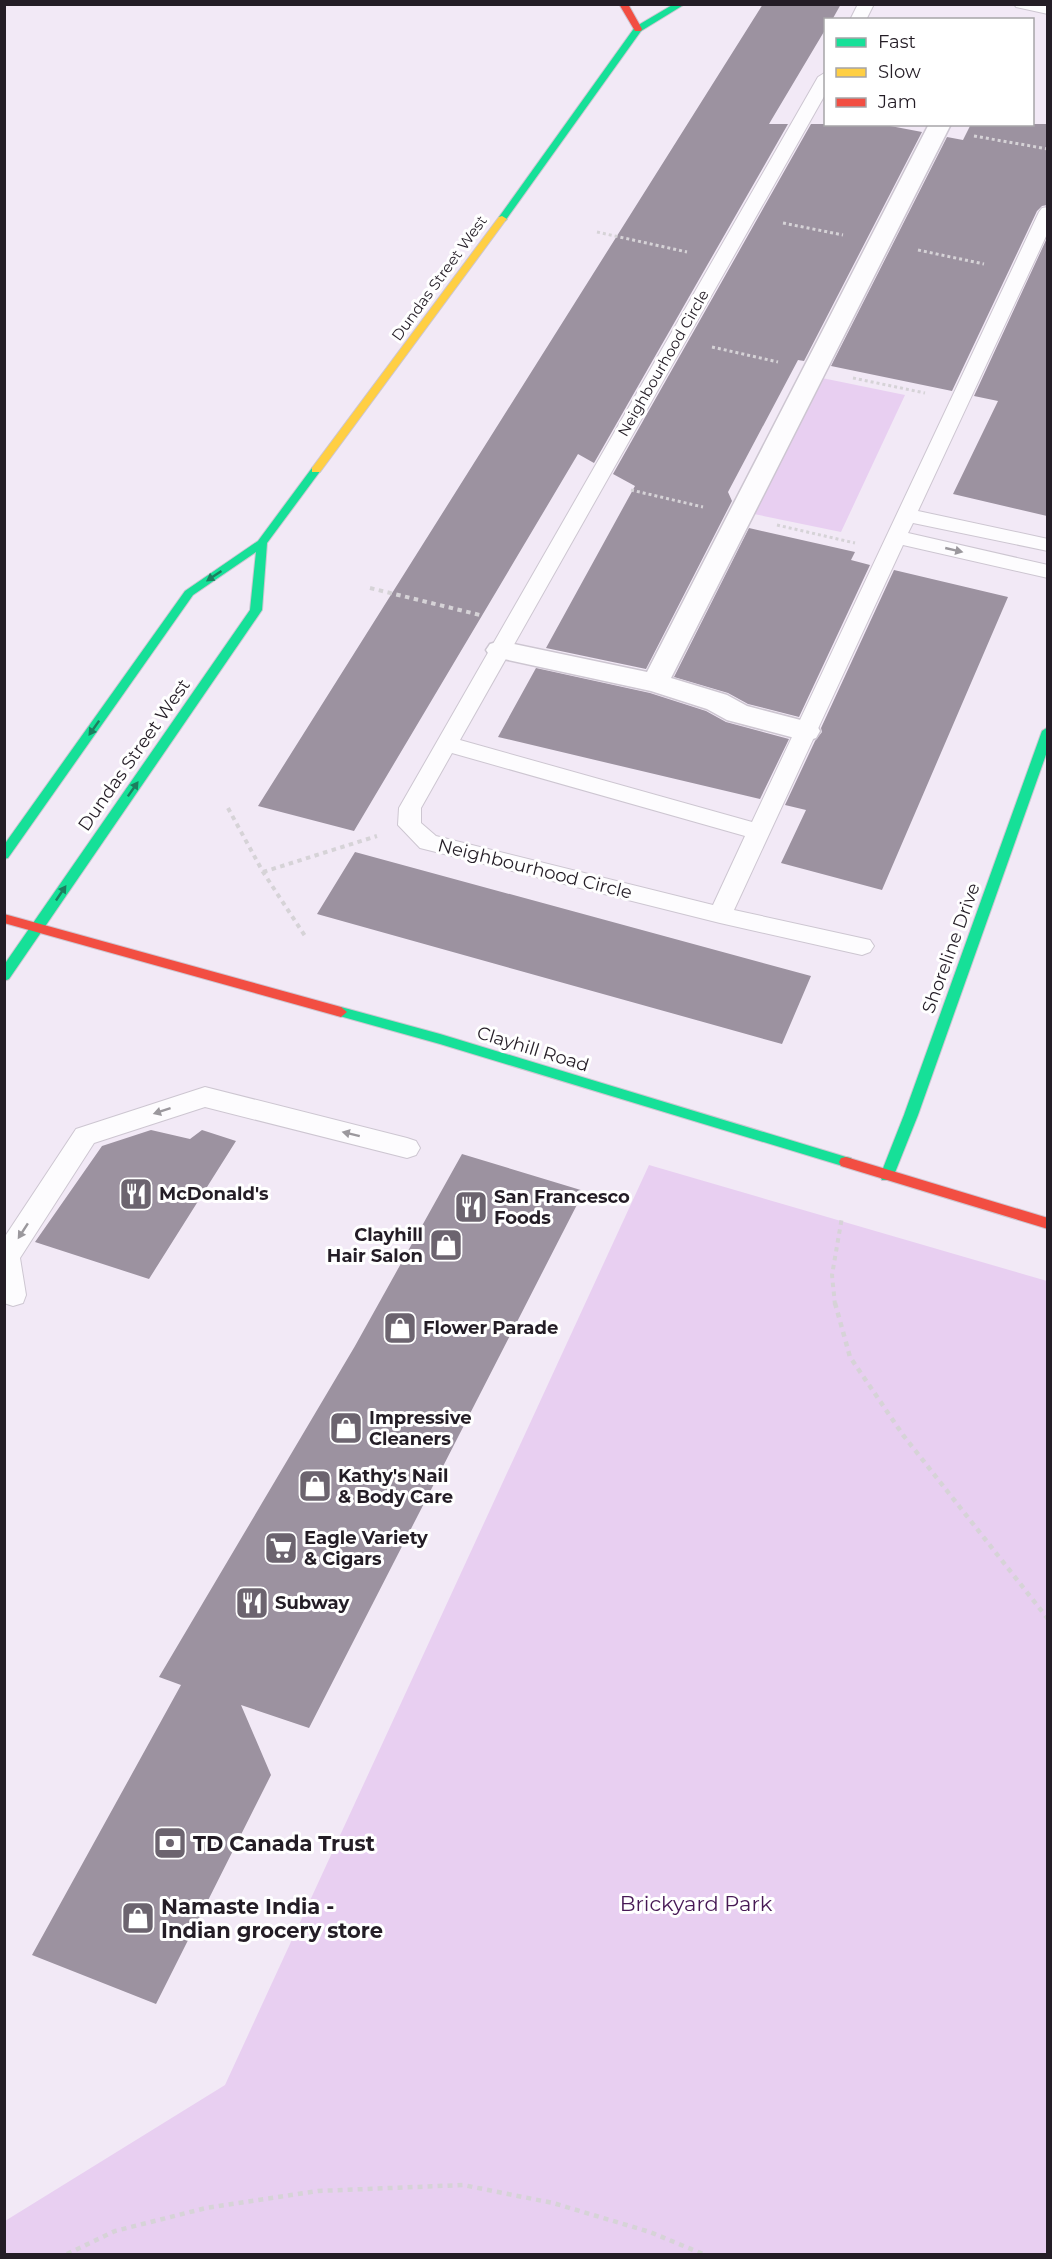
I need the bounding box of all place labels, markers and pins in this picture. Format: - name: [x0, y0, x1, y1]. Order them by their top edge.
- restaurant icon: McDonald's: [118, 1176, 154, 1212]
- place label: McDonald's: [159, 1183, 269, 1205]
- place label: San Francesco Foods: [494, 1186, 630, 1229]
- restaurant icon: San Francesco Foods: [453, 1189, 489, 1225]
- place label: Clayhill Hair Salon: [327, 1224, 423, 1267]
- shop icon: Clayhill Hair Salon: [428, 1227, 464, 1263]
- shop icon: Flower Parade: [382, 1310, 418, 1346]
- place label: Flower Parade: [423, 1317, 558, 1339]
- place label: Impressive Cleaners: [369, 1407, 472, 1450]
- shop icon: Impressive Cleaners: [328, 1410, 364, 1446]
- place label: Kathy's Nail & Body Care: [338, 1465, 453, 1508]
- shop icon: Kathy's Nail & Body Care: [297, 1468, 333, 1504]
- place label: Eagle Variety & Cigars: [304, 1527, 428, 1570]
- supermarket icon: Eagle Variety & Cigars: [263, 1530, 299, 1566]
- restaurant icon: Subway: [234, 1585, 270, 1621]
- place label: Subway: [275, 1592, 349, 1614]
- bank icon: TD Canada Trust: [152, 1825, 188, 1861]
- place label: TD Canada Trust: [193, 1831, 375, 1856]
- place label: Namaste India - Indian grocery store: [161, 1894, 383, 1943]
- shop icon: Namaste India - Indian grocery store: [120, 1900, 156, 1936]

